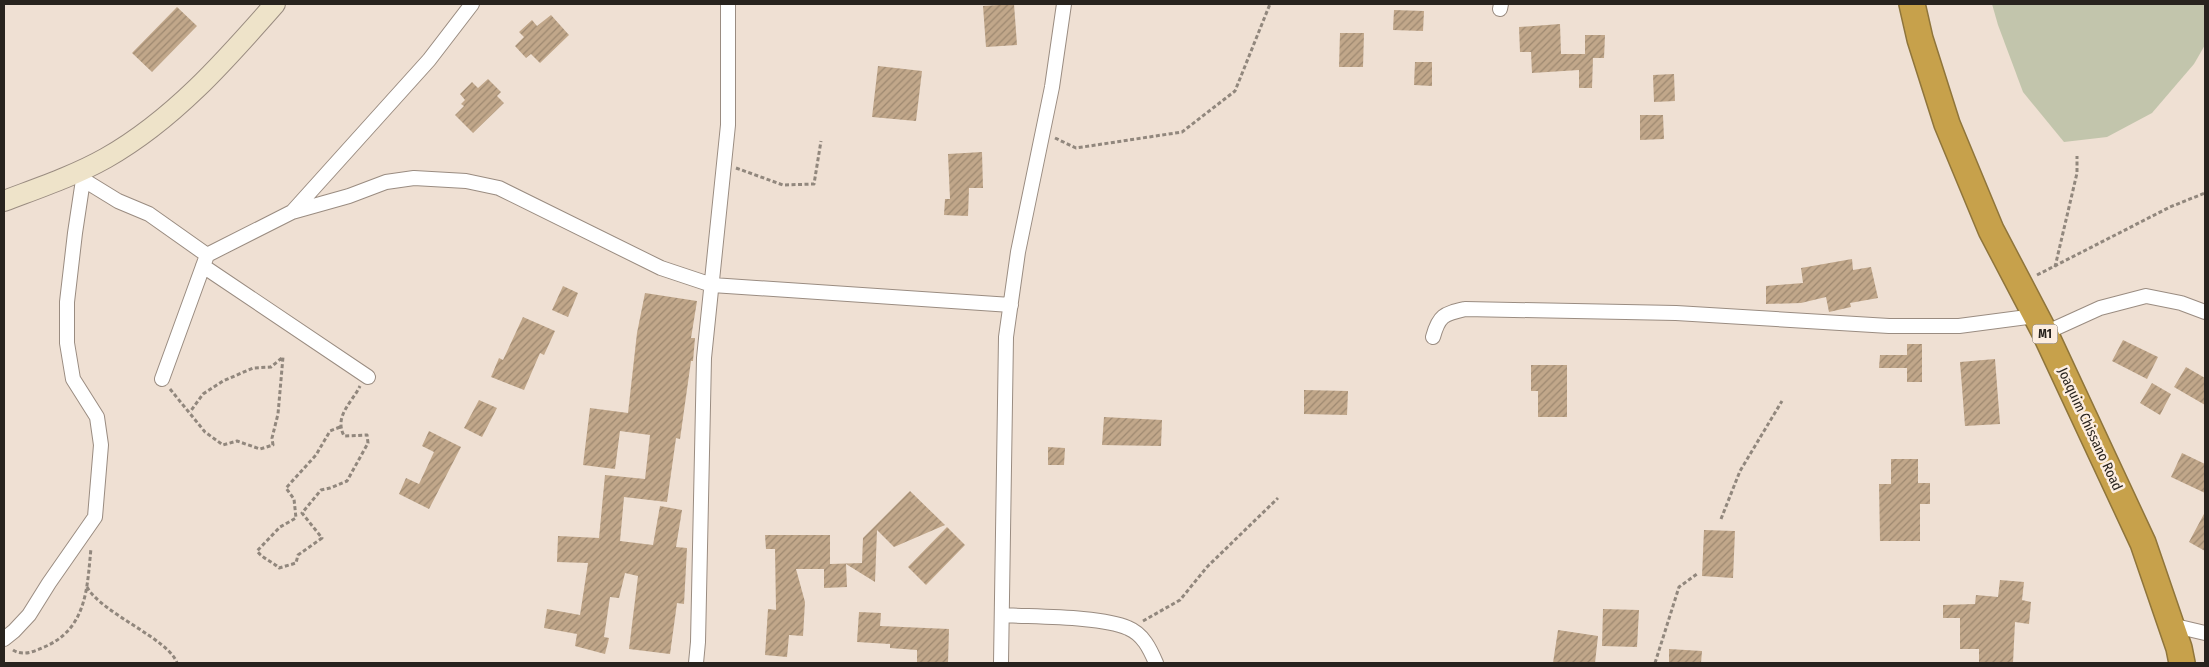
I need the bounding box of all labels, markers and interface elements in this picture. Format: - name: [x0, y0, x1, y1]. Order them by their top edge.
- road number: M1: [2032, 324, 2058, 344]
- street label: Joaquim Chissano Road: [2054, 365, 2126, 493]

